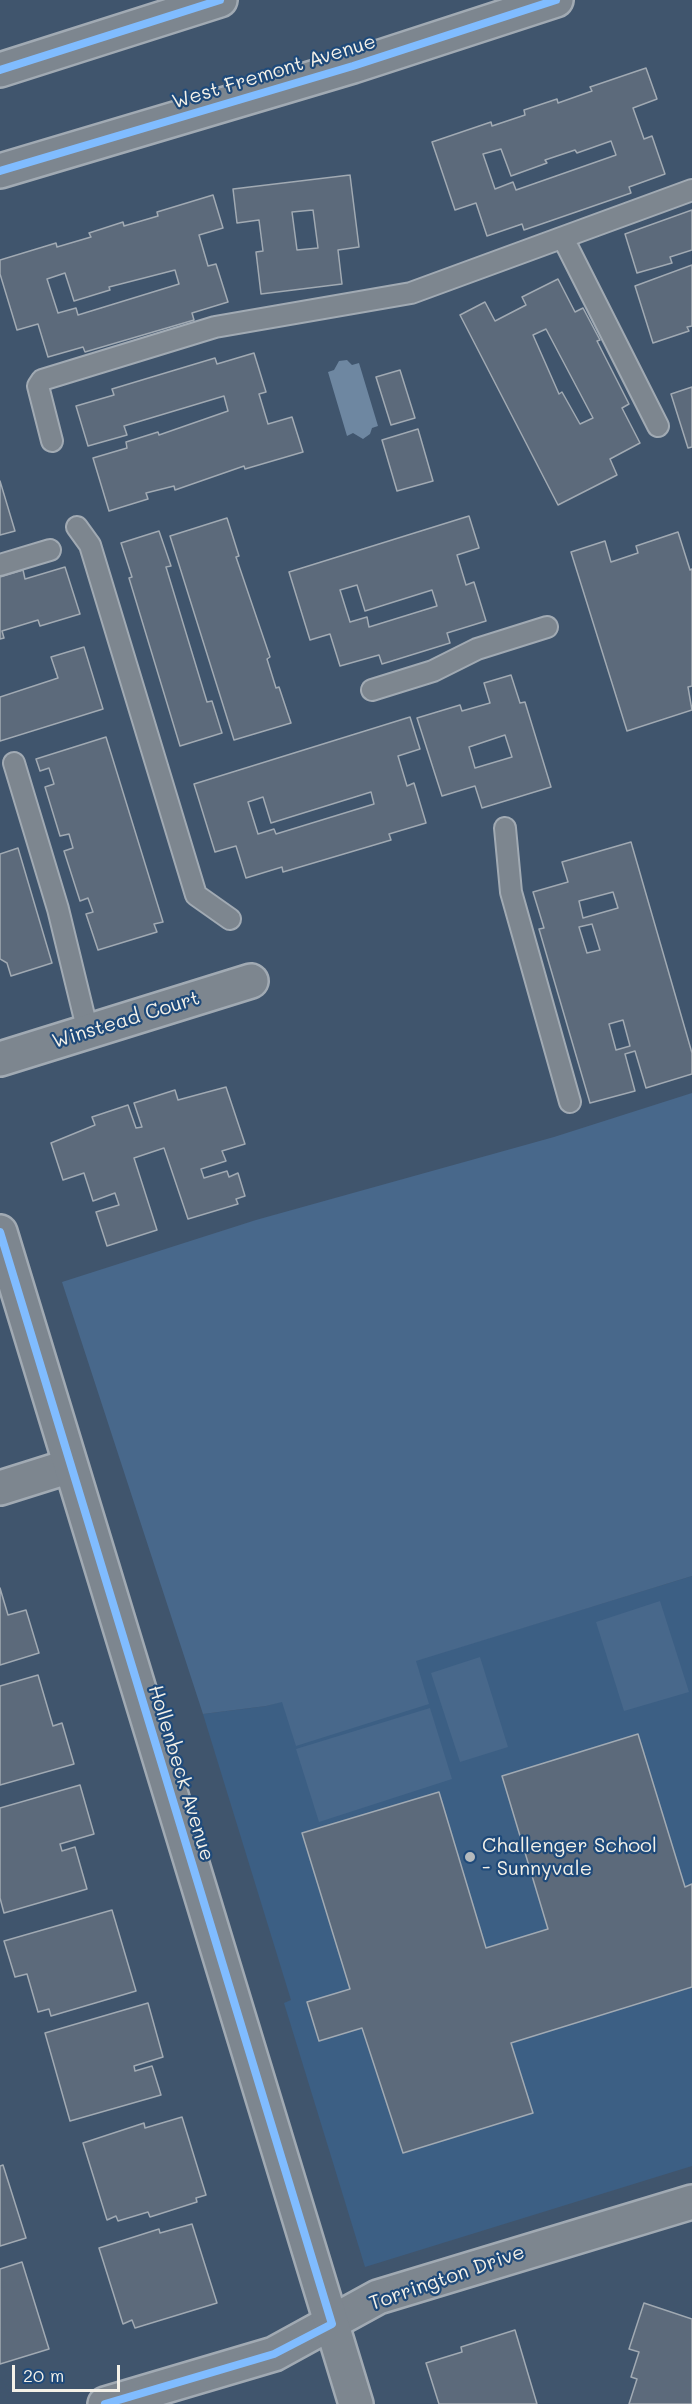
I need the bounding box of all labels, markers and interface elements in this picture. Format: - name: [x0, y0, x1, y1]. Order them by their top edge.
- street label: West Fremont Avenue: [169, 30, 379, 114]
- street label: Winstead Court: [49, 986, 203, 1054]
- street label: Hollenbeck Avenue: [143, 1682, 219, 1864]
- place label: Challenger School - Sunnyvale: [482, 1834, 657, 1881]
- marker: Challenger School - Sunnyvale: [463, 1850, 477, 1864]
- street label: Torrington Drive: [366, 2240, 528, 2316]
- scale bar: [15, 2353, 123, 2391]
- text: 20 m: [23, 2363, 64, 2387]

